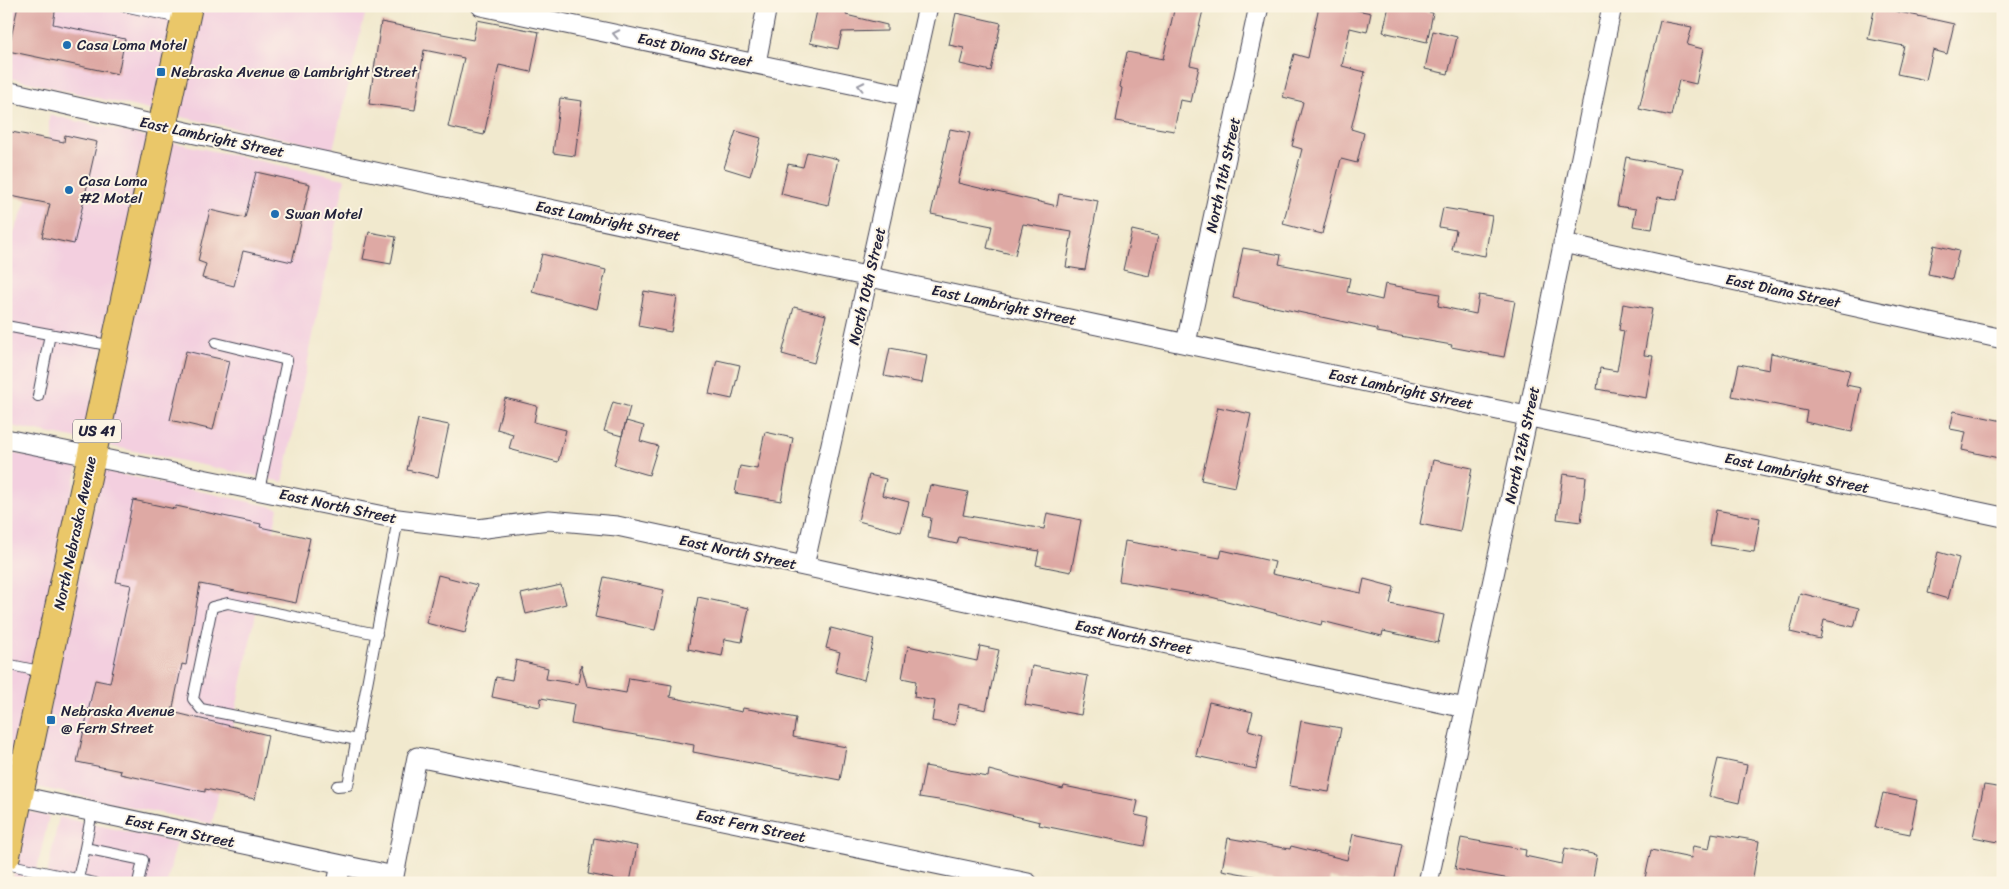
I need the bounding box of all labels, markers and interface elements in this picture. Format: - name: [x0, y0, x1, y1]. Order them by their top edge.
- street label: East Diana Street: [635, 25, 756, 75]
- one-way arrow: [612, 29, 621, 40]
- place label: Casa Loma Motel: [77, 32, 188, 58]
- marker: Casa Loma Motel: [61, 39, 73, 51]
- place label: Nebraska Avenue @ Lambright Street: [171, 59, 418, 85]
- marker: Nebraska Avenue @ Lambright Street: [155, 66, 167, 78]
- one-way arrow: [856, 81, 865, 92]
- street label: East Lambright Street: [137, 109, 287, 165]
- street label: North 11th Street: [1198, 115, 1248, 235]
- place label: Casa Loma #2 Motel: [79, 168, 148, 211]
- marker: Casa Loma #2 Motel: [63, 184, 75, 196]
- street label: East Lambright Street: [533, 193, 683, 249]
- place label: Swan Motel: [285, 201, 363, 227]
- marker: Swan Motel: [269, 208, 281, 220]
- street label: North 10th Street: [841, 224, 893, 348]
- street label: East Diana Street: [1723, 266, 1844, 316]
- street label: East Lambright Street: [929, 277, 1079, 333]
- street label: East Lambright Street: [1326, 361, 1476, 417]
- street label: North 12th Street: [1497, 383, 1547, 506]
- road number: US 41: [73, 420, 121, 442]
- street label: East Lambright Street: [1722, 445, 1872, 501]
- street label: North Nebraska Avenue: [46, 453, 104, 612]
- street label: East North Street: [277, 481, 399, 531]
- street label: East North Street: [677, 527, 799, 577]
- street label: East North Street: [1073, 612, 1195, 662]
- place label: Nebraska Avenue @ Fern Street: [61, 698, 175, 741]
- marker: Nebraska Avenue @ Fern Street: [45, 714, 57, 726]
- street label: East Fern Street: [694, 802, 809, 850]
- street label: East Fern Street: [123, 807, 238, 855]

